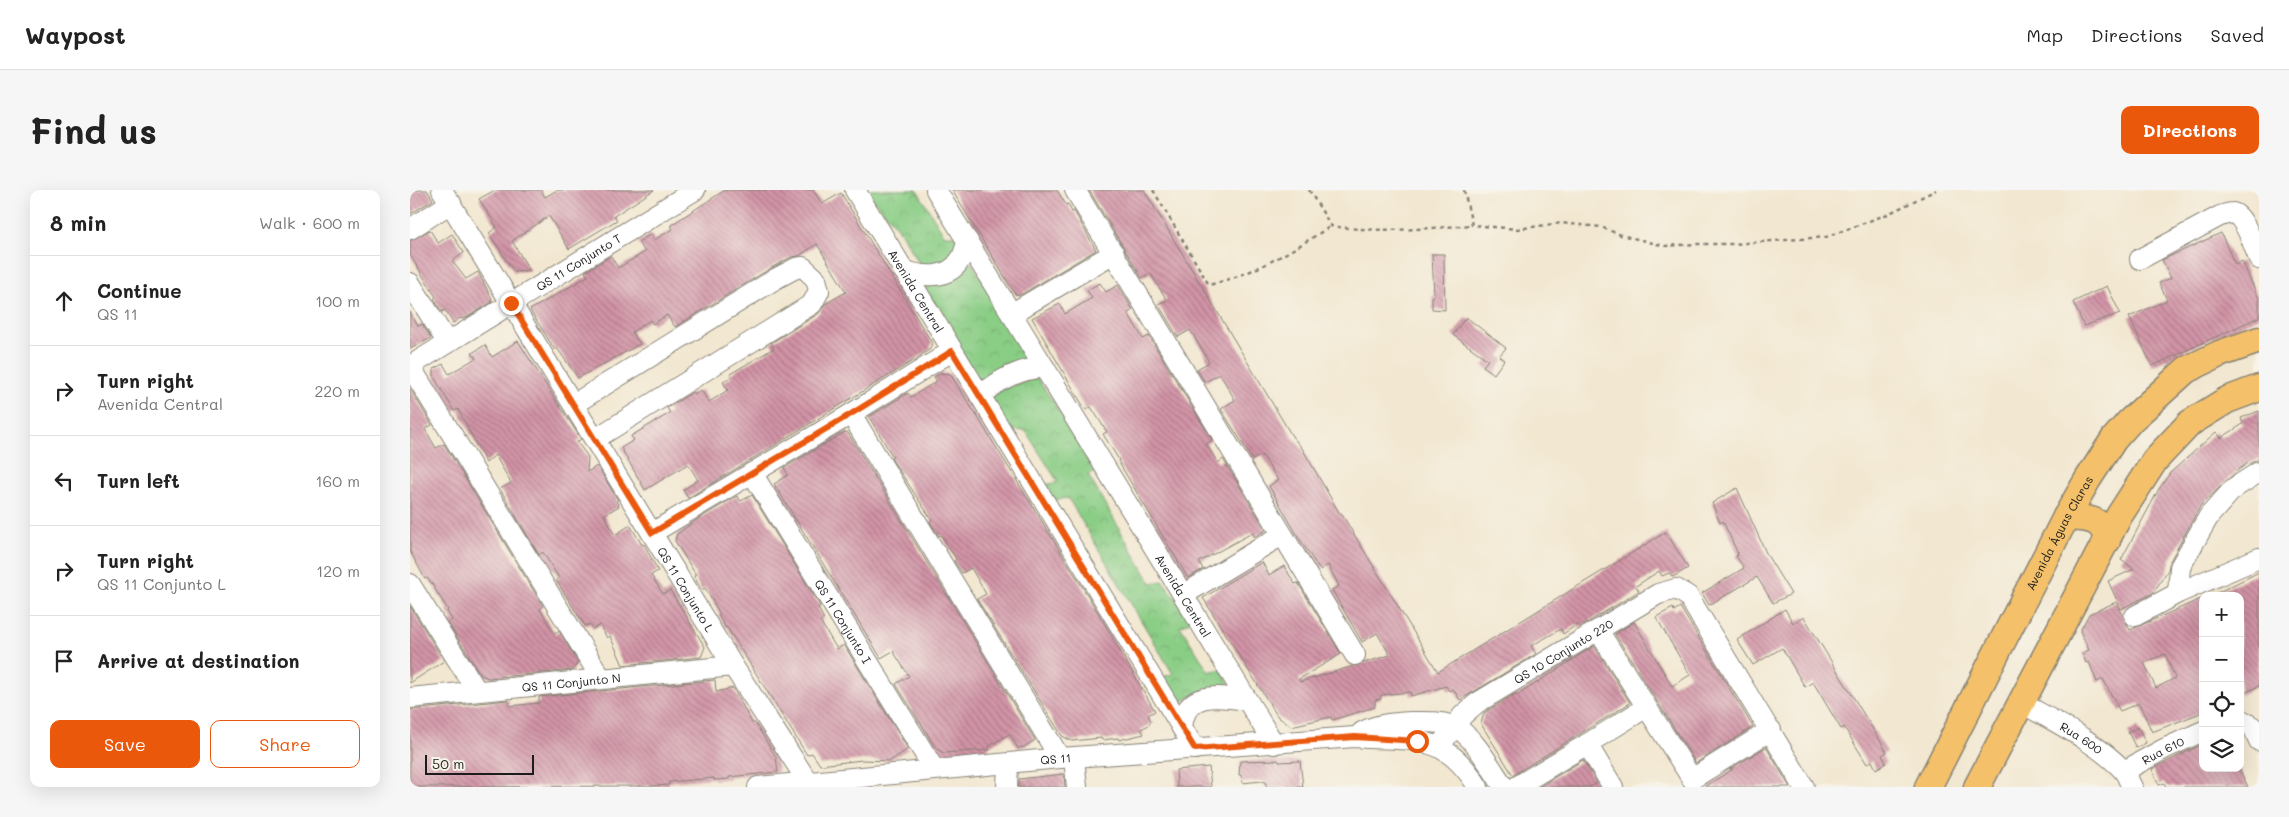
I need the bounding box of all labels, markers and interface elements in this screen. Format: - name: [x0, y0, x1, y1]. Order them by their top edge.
- text: Waypost: [25, 19, 126, 50]
- text: Map: [2026, 23, 2063, 47]
- text: Directions: [2091, 23, 2183, 47]
- text: Saved: [2211, 23, 2264, 47]
- button: Directions: [2121, 106, 2259, 154]
- text: Find us: [30, 107, 157, 153]
- text: 8 min: [50, 209, 106, 236]
- text: Walk · 600 m: [259, 212, 360, 233]
- street label: QS 11 Conjunto T: [533, 229, 624, 294]
- street label: Avenida Central: [885, 246, 948, 335]
- text: Continue: [97, 278, 182, 303]
- icon: ahead: [50, 287, 78, 315]
- text: 100 m: [315, 290, 360, 311]
- route end: [500, 292, 523, 315]
- text: QS 11: [97, 303, 138, 324]
- text: Turn right: [97, 368, 194, 393]
- icon: right: [50, 377, 78, 405]
- text: 220 m: [314, 380, 360, 401]
- text: Avenida Central: [97, 393, 223, 414]
- icon: left: [50, 467, 78, 495]
- text: Turn left: [97, 468, 180, 493]
- text: 160 m: [315, 470, 360, 491]
- street label: Avenida Águas Claras: [2022, 473, 2096, 593]
- street label: QS 11 Conjunto L: [654, 544, 719, 635]
- text: Turn right: [97, 548, 194, 573]
- street label: Avenida Central: [1152, 551, 1215, 640]
- icon: right: [50, 557, 78, 585]
- text: 120 m: [316, 560, 360, 581]
- text: QS 11 Conjunto L: [97, 573, 226, 594]
- street label: QS 11 Conjunto I: [811, 576, 875, 666]
- map controls: [2199, 592, 2244, 772]
- button: +: [2199, 592, 2244, 637]
- street label: QS 10 Conjunto 220: [1510, 615, 1616, 687]
- button: −: [2199, 637, 2244, 682]
- icon: arrive: [50, 647, 78, 675]
- text: Arrive at destination: [97, 648, 300, 673]
- street label: QS 11 Conjunto N: [521, 669, 621, 695]
- button: locate: [2199, 682, 2244, 727]
- street label: Rua 600: [2057, 718, 2106, 758]
- button: Save: [50, 720, 200, 768]
- button: Share: [210, 720, 360, 768]
- button: layers: [2199, 727, 2244, 772]
- route start: [1406, 730, 1429, 753]
- street label: Rua 610: [2139, 733, 2187, 768]
- street label: QS 11: [1040, 749, 1072, 768]
- scale bar: [425, 752, 534, 775]
- text: 50 m: [432, 754, 464, 773]

